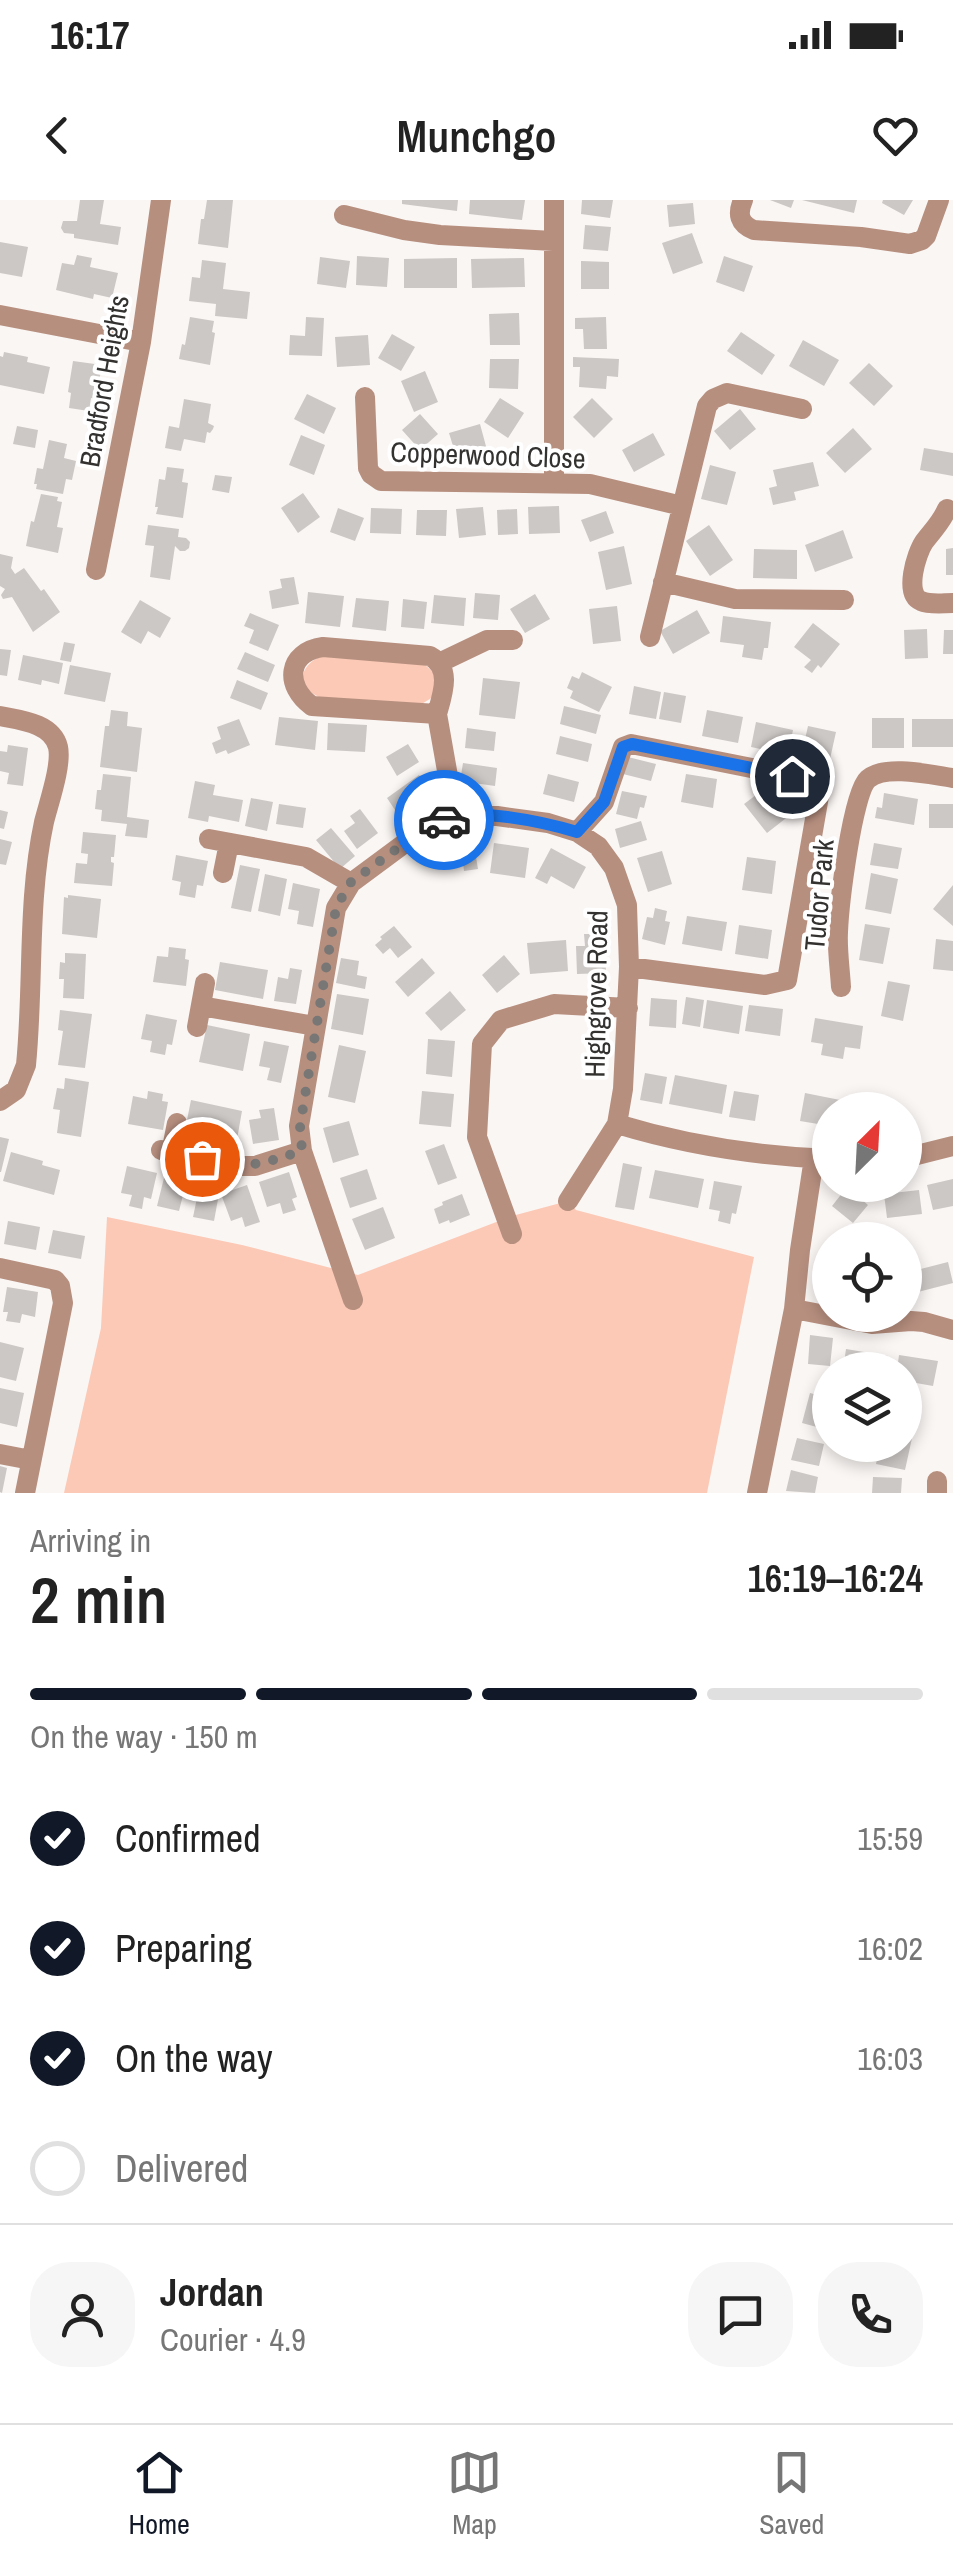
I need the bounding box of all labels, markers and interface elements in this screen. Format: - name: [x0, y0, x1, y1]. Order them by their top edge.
- text: 16:17: [50, 10, 130, 61]
- text: Munchgo: [397, 105, 556, 166]
- icon: back: [30, 108, 85, 163]
- icon: heart: [868, 108, 923, 163]
- street label: Bradford Heights: [70, 292, 138, 470]
- street label: Copperwood Close: [390, 433, 586, 477]
- pin: [750, 734, 835, 819]
- icon: home: [765, 749, 820, 804]
- courier: [394, 770, 494, 870]
- icon: car: [417, 793, 472, 848]
- street label: Tudor Park: [795, 837, 843, 952]
- street label: Highgrove Road: [576, 910, 616, 1078]
- north arrow: [812, 1092, 922, 1202]
- map controls: [812, 1092, 922, 1462]
- pin: [160, 1117, 245, 1202]
- icon: bag: [175, 1132, 230, 1187]
- button: locate: [812, 1222, 922, 1332]
- button: layers: [812, 1352, 922, 1462]
- text: Arriving in: [30, 1519, 151, 1562]
- text: 16:19–16:24: [747, 1553, 923, 1604]
- text: 2 min: [30, 1556, 167, 1643]
- text: On the way · 150 m: [30, 1715, 258, 1758]
- icon: check: [30, 1811, 85, 1866]
- text: Confirmed: [115, 1813, 260, 1864]
- text: 15:59: [857, 1817, 923, 1860]
- icon: check: [30, 1921, 85, 1976]
- text: Preparing: [115, 1923, 252, 1974]
- text: 16:02: [857, 1927, 923, 1970]
- icon: check: [30, 2031, 85, 2086]
- text: On the way: [115, 2033, 273, 2084]
- text: 16:03: [857, 2037, 923, 2080]
- text: Delivered: [115, 2143, 248, 2194]
- button: person: [30, 2262, 135, 2367]
- button: chat: [688, 2262, 793, 2367]
- button: phone: [818, 2262, 923, 2367]
- text: Jordan: [160, 2267, 264, 2318]
- text: Courier · 4.9: [160, 2318, 306, 2361]
- tab: Home: [129, 2445, 190, 2543]
- tab: Map: [447, 2445, 502, 2543]
- tab: Saved: [759, 2445, 824, 2543]

